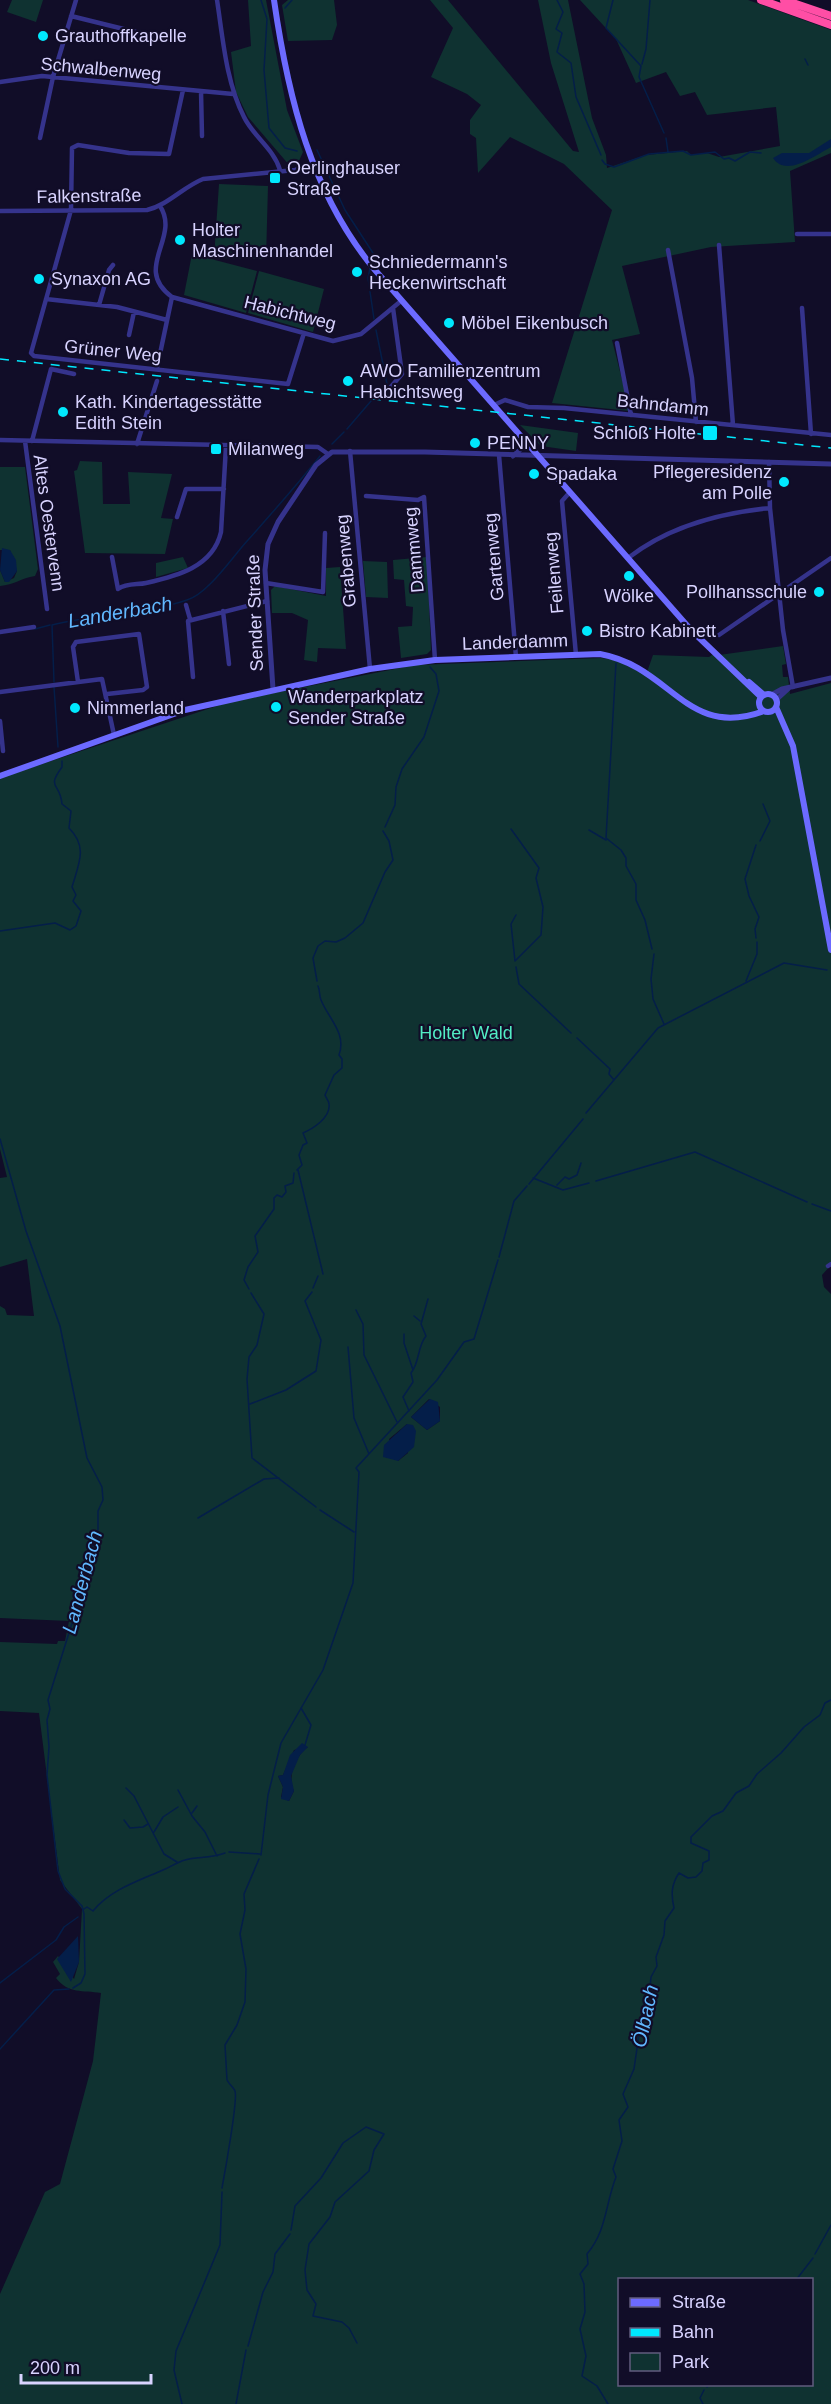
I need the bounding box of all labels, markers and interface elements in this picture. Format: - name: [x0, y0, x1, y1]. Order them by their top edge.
- place label: Grauthoffkapelle: [55, 26, 187, 46]
- marker: Grauthoffkapelle: [36, 29, 50, 43]
- street label: Schwalbenweg: [40, 54, 162, 84]
- place label: Oerlinghauser Straße: [287, 158, 400, 199]
- marker: Oerlinghauser Straße: [268, 171, 282, 185]
- street label: Falkenstraße: [36, 185, 142, 207]
- place label: Holter Maschinenhandel: [192, 220, 333, 261]
- marker: Holter Maschinenhandel: [173, 233, 187, 247]
- place label: Schniedermann's Heckenwirtschaft: [369, 252, 508, 293]
- marker: Schniedermann's Heckenwirtschaft: [350, 265, 364, 279]
- place label: Synaxon AG: [51, 269, 151, 289]
- marker: Synaxon AG: [32, 272, 46, 286]
- street label: Habichtweg: [242, 292, 338, 334]
- place label: Möbel Eikenbusch: [461, 313, 608, 333]
- marker: Möbel Eikenbusch: [442, 316, 456, 330]
- street label: Grüner Weg: [63, 336, 163, 366]
- place label: AWO Familienzentrum Habichtsweg: [360, 361, 540, 402]
- marker: AWO Familienzentrum Habichtsweg: [341, 374, 355, 388]
- street label: Bahndamm: [616, 390, 710, 420]
- place label: Kath. Kindertagesstätte Edith Stein: [75, 392, 262, 433]
- marker: Kath. Kindertagesstätte Edith Stein: [56, 405, 70, 419]
- place label: Schloß Holte: [593, 423, 696, 443]
- marker: Schloß Holte: [701, 424, 719, 442]
- place label: PENNY: [487, 433, 549, 453]
- marker: PENNY: [468, 436, 482, 450]
- place label: Milanweg: [228, 439, 304, 459]
- marker: Milanweg: [209, 442, 223, 456]
- street label: Altes Oestervenn: [29, 453, 69, 593]
- place label: Pflegeresidenz am Polle: [653, 462, 772, 503]
- place label: Spadaka: [546, 464, 618, 484]
- marker: Spadaka: [527, 467, 541, 481]
- marker: Pflegeresidenz am Polle: [777, 475, 791, 489]
- street label: Dammweg: [400, 506, 428, 594]
- street label: Gartenweg: [480, 512, 508, 602]
- street label: Grabenweg: [332, 514, 360, 608]
- street label: Feilenweg: [540, 531, 568, 615]
- street label: Sender Straße: [243, 554, 267, 672]
- marker: Wölke: [622, 569, 636, 583]
- place label: Pollhansschule: [686, 582, 807, 602]
- marker: Pollhansschule: [812, 585, 826, 599]
- place label: Wölke: [604, 586, 654, 606]
- water label: Landerbach: [66, 592, 174, 632]
- place label: Bistro Kabinett: [599, 621, 716, 641]
- marker: Bistro Kabinett: [580, 624, 594, 638]
- street label: Landerdamm: [462, 630, 568, 654]
- place label: Wanderparkplatz Sender Straße: [288, 687, 423, 728]
- place label: Nimmerland: [87, 698, 184, 718]
- marker: Wanderparkplatz Sender Straße: [269, 700, 283, 714]
- marker: Nimmerland: [68, 701, 82, 715]
- park label: Holter Wald: [419, 1023, 513, 1043]
- water label: Landerbach: [58, 1528, 106, 1636]
- water label: Ölbach: [628, 1983, 662, 2049]
- legend: [618, 2278, 813, 2386]
- text: Straße: [672, 2292, 726, 2312]
- text: Bahn: [672, 2322, 714, 2342]
- scale bar: [21, 2347, 152, 2385]
- text: Park: [672, 2352, 710, 2372]
- text: 200 m: [30, 2358, 80, 2378]

